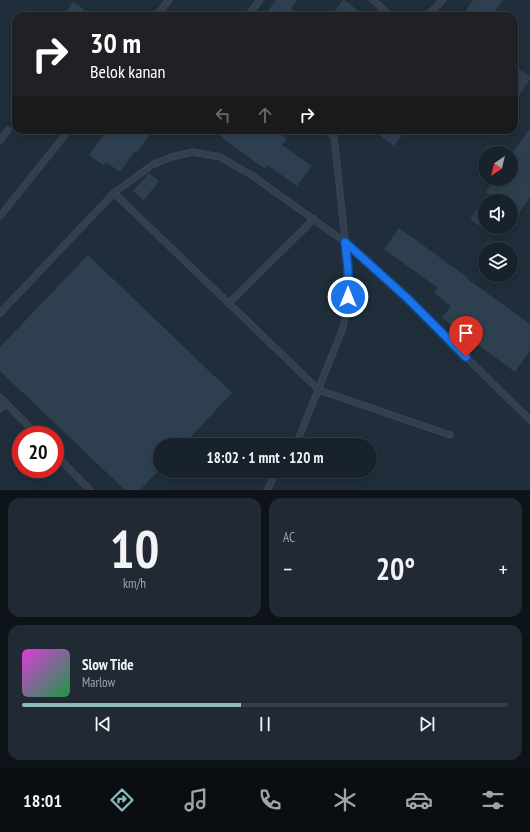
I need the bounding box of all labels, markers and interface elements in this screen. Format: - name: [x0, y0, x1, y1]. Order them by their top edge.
- text: 30 m: [90, 24, 141, 61]
- icon: right: [24, 28, 76, 80]
- text: Belok kanan: [90, 60, 165, 83]
- icon: left: [212, 104, 234, 126]
- icon: ahead: [254, 104, 276, 126]
- icon: right: [296, 104, 318, 126]
- north arrow: [478, 146, 518, 186]
- map controls: [478, 146, 518, 282]
- button: sound: [478, 194, 518, 234]
- button: layers: [478, 242, 518, 282]
- position arrow: [327, 276, 369, 318]
- pin: [449, 316, 483, 357]
- icon: arrive: [455, 322, 477, 344]
- speed limit sign: 20: [12, 426, 64, 478]
- text: 18:02 · 1 mnt · 120 m: [207, 448, 323, 467]
- text: 10: [110, 515, 159, 582]
- text: AC: [283, 529, 295, 546]
- text: 20°: [376, 549, 415, 588]
- text: −: [283, 555, 292, 583]
- text: +: [499, 555, 508, 583]
- text: km/h: [123, 575, 146, 592]
- text: Slow Tide: [82, 655, 134, 674]
- text: Marlow: [82, 674, 115, 691]
- icon: previous: [92, 713, 114, 735]
- icon: pause: [254, 713, 276, 735]
- icon: next: [416, 713, 438, 735]
- icon: directions: [108, 786, 136, 814]
- icon: music: [182, 786, 210, 814]
- icon: phone: [256, 786, 284, 814]
- icon: climate: [331, 786, 359, 814]
- icon: car: [405, 786, 433, 814]
- icon: filters: [479, 786, 507, 814]
- text: 18:01: [23, 789, 62, 812]

